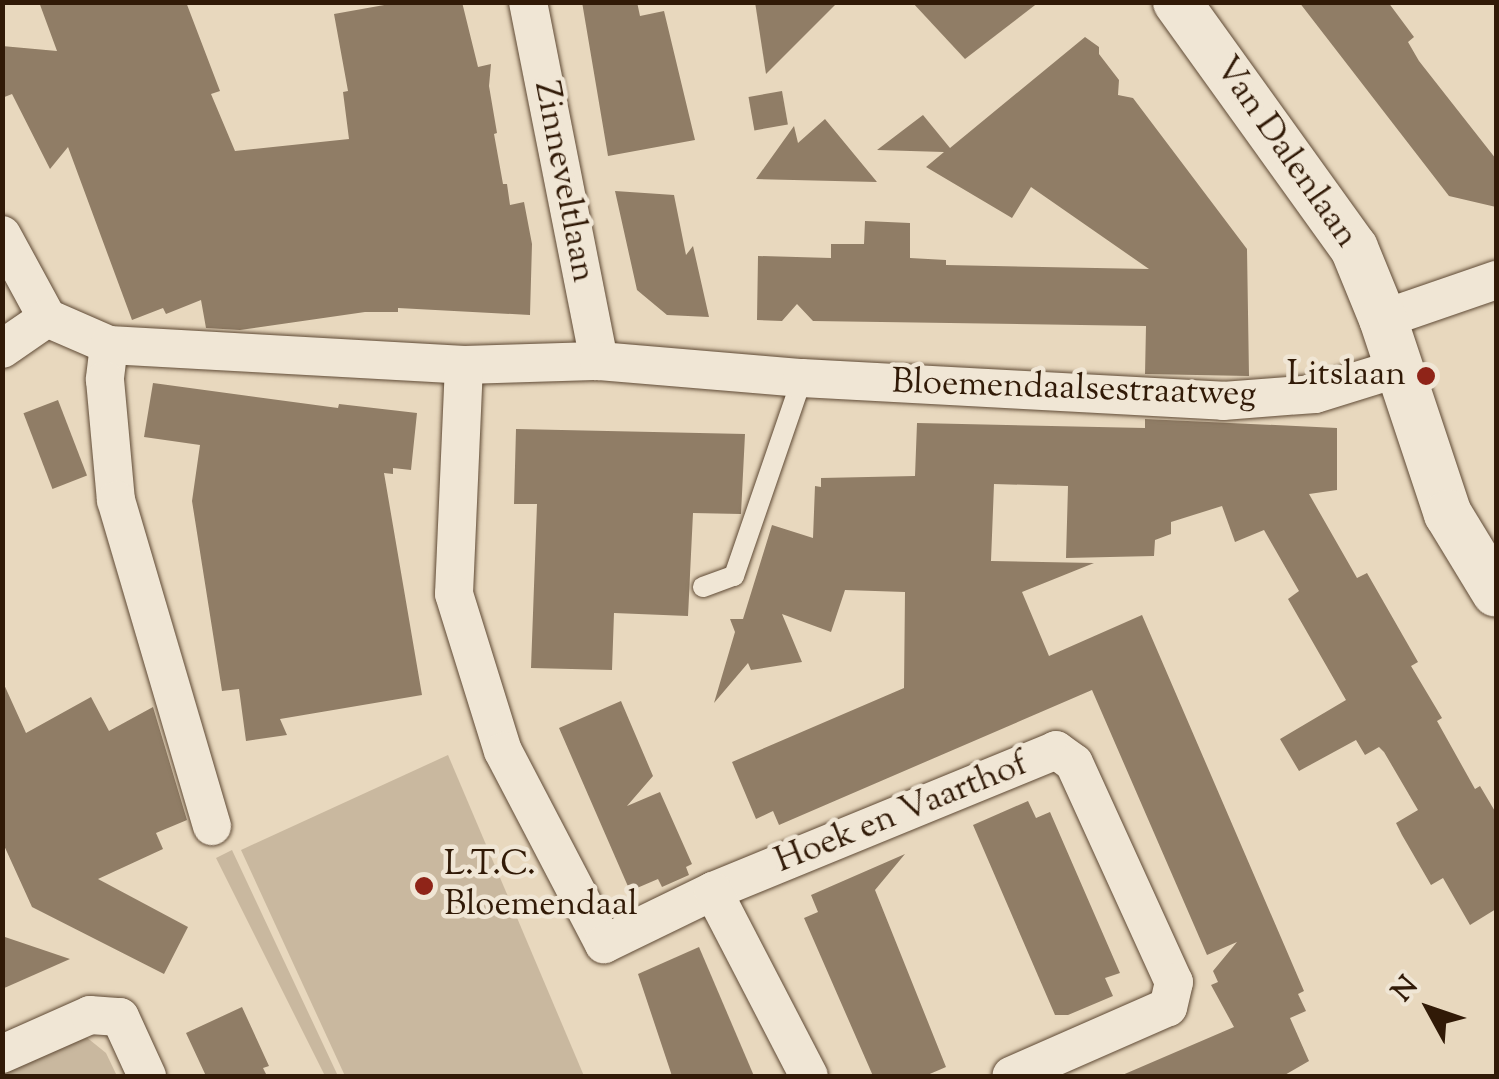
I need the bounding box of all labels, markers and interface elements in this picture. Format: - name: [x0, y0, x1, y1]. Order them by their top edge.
- street label: Van Dalenlaan: [1204, 49, 1366, 257]
- street label: Zinneveltlaan: [523, 78, 603, 286]
- place label: Litslaan: [1287, 355, 1406, 397]
- street label: Bloemendaalsestraatweg: [891, 363, 1257, 417]
- marker: Litslaan: [1415, 365, 1437, 387]
- street label: Hoek en Vaarthof: [770, 744, 1034, 884]
- place label: L.T.C. Bloemendaal: [444, 845, 638, 927]
- marker: L.T.C. Bloemendaal: [413, 875, 435, 897]
- north arrow: [1379, 959, 1479, 1059]
- text: N: [1384, 968, 1429, 1011]

